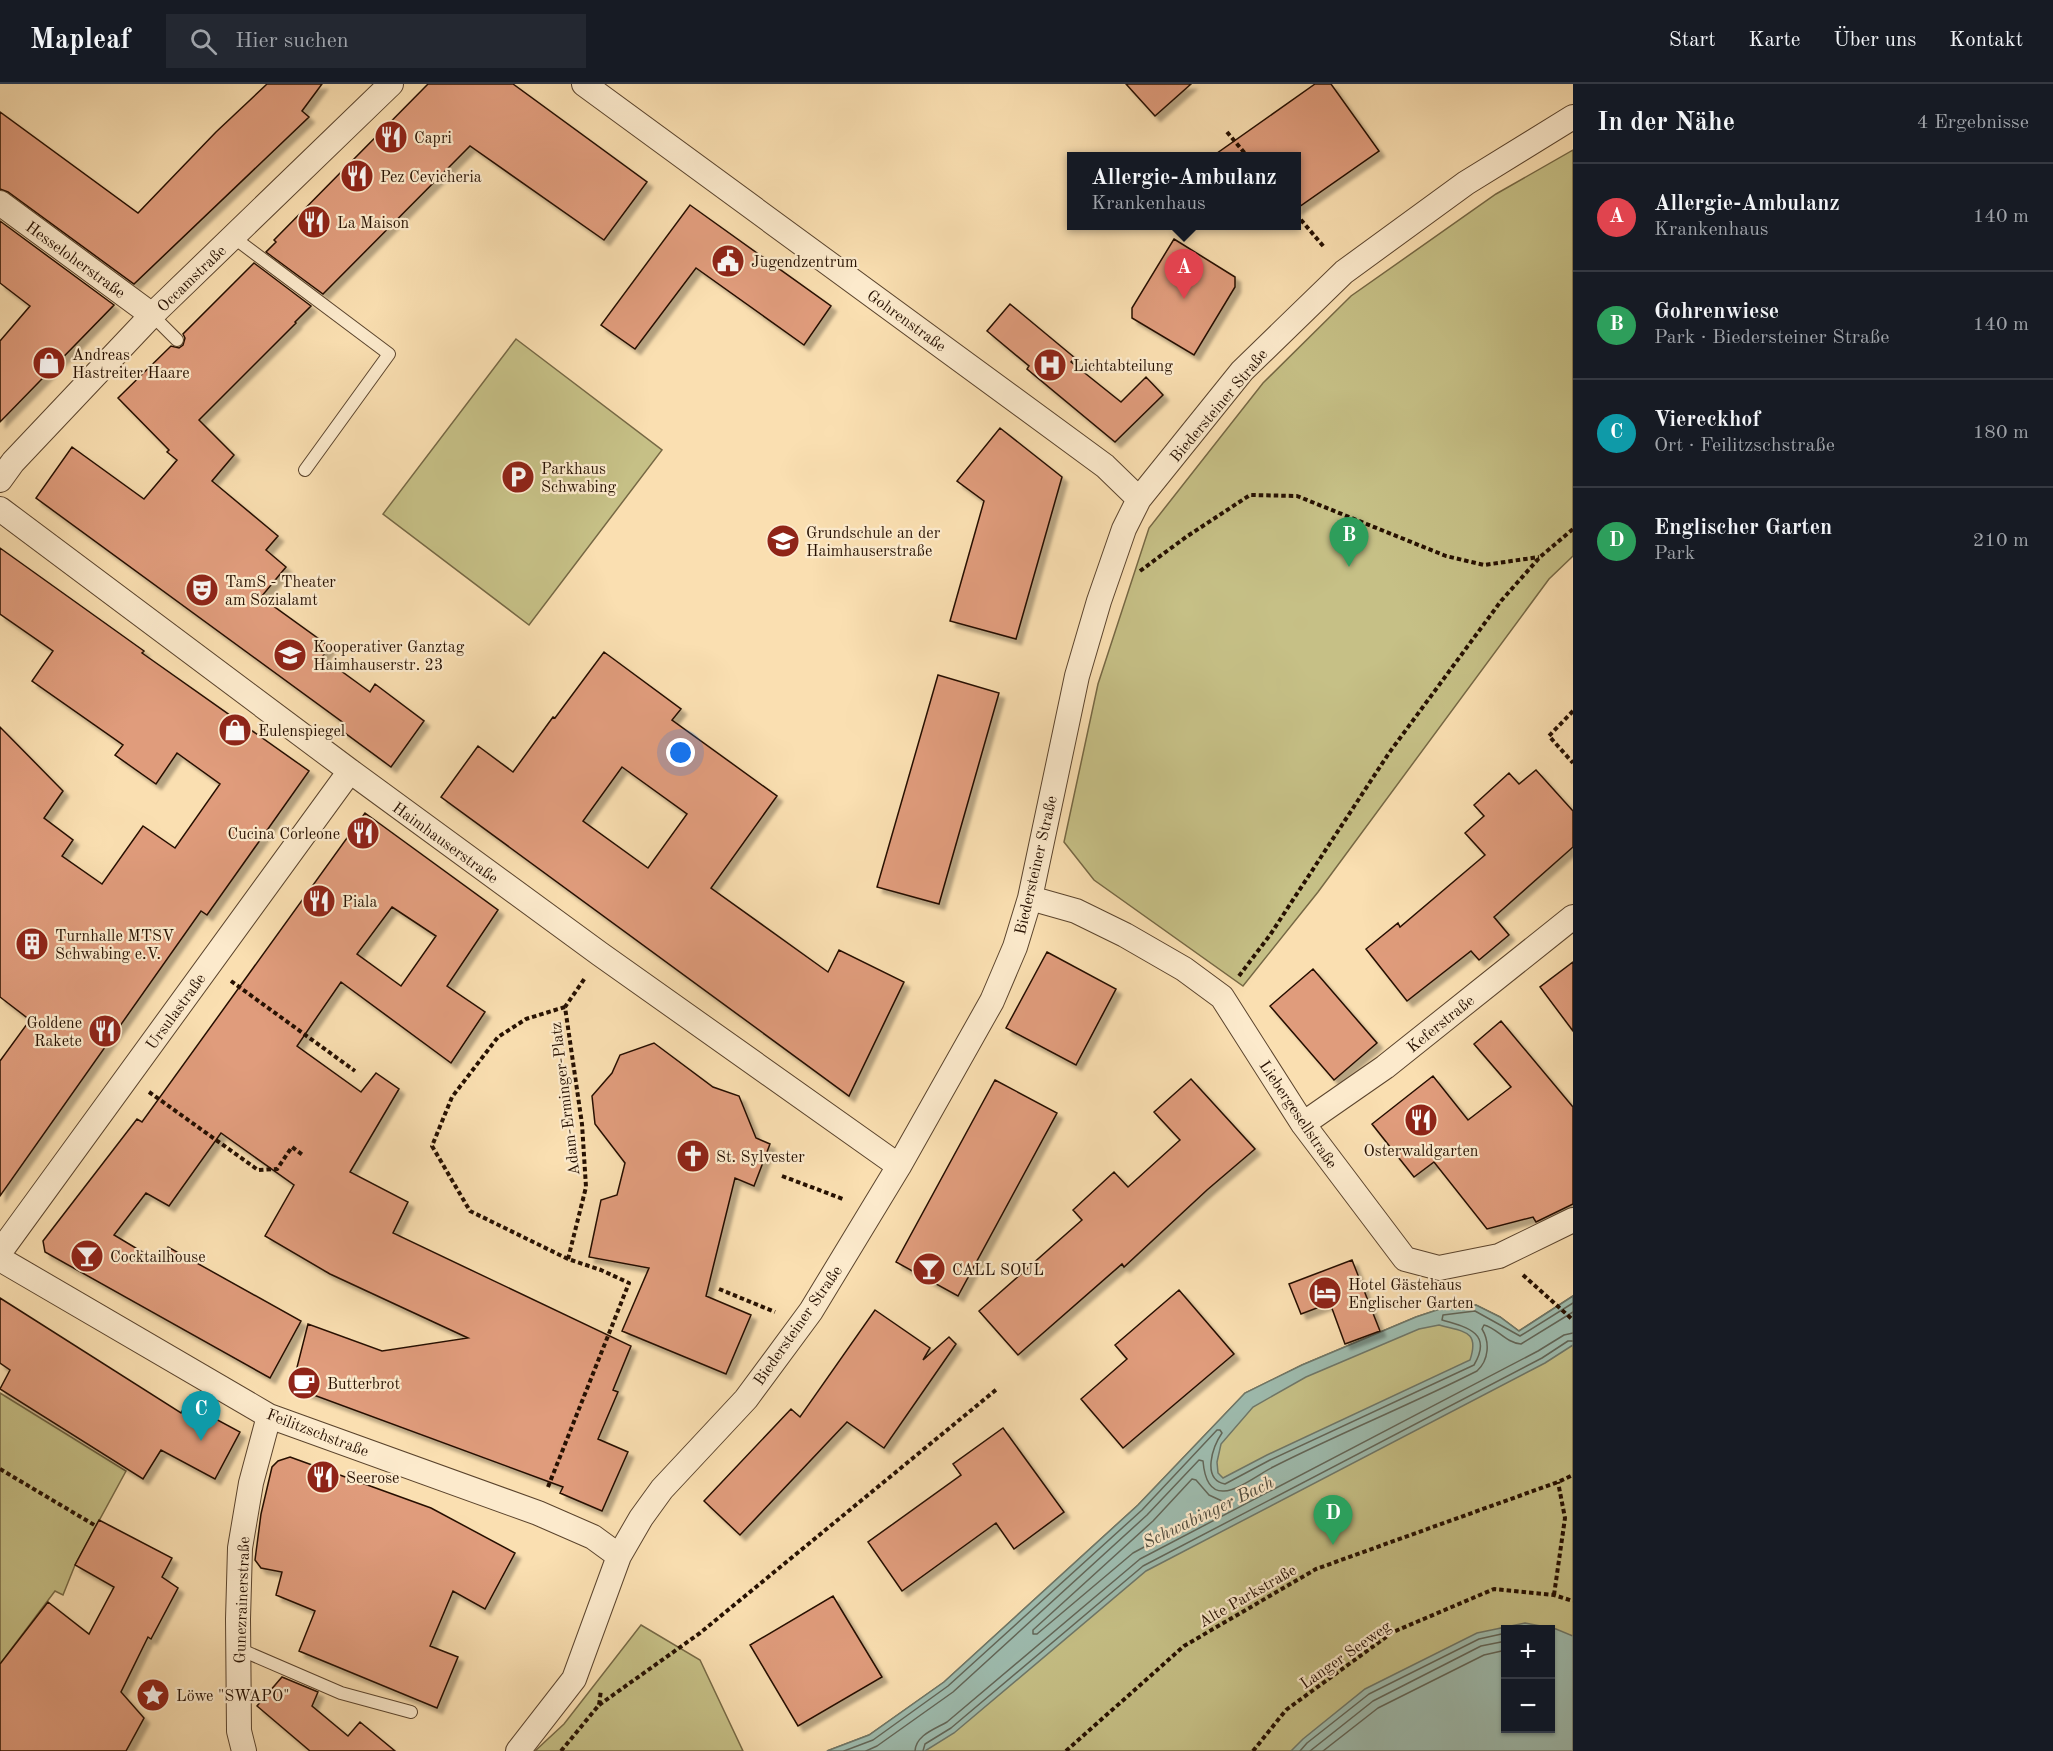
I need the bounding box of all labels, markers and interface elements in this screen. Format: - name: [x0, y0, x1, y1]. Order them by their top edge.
- search box: [166, 14, 586, 68]
- icon: search: [187, 25, 220, 58]
- text: Mapleaf: [30, 27, 130, 55]
- text: Hier suchen: [235, 30, 349, 52]
- text: Start: [1669, 30, 1716, 51]
- text: Karte: [1749, 30, 1800, 51]
- text: Über uns: [1833, 30, 1916, 51]
- text: Kontakt: [1949, 30, 2023, 51]
- text: In der Nähe: [1597, 110, 1735, 136]
- text: 4 Ergebnisse: [1917, 113, 2029, 133]
- restaurant icon: Capri: [373, 119, 409, 155]
- place label: Capri: [414, 131, 452, 147]
- popup: [1067, 152, 1301, 230]
- restaurant icon: Pez Cevicheria: [339, 158, 375, 194]
- text: Allergie-Ambulanz: [1091, 167, 1277, 189]
- place label: Pez Cevicheria: [380, 170, 482, 186]
- text: Allergie-Ambulanz: [1654, 193, 1840, 215]
- text: Krankenhaus: [1091, 194, 1206, 214]
- restaurant icon: La Maison: [296, 204, 332, 240]
- text: A: [1609, 207, 1624, 227]
- text: 140 m: [1973, 207, 2029, 227]
- place label: La Maison: [337, 216, 410, 232]
- street label: Hesseloherstraße: [22, 219, 128, 302]
- text: Krankenhaus: [1654, 220, 1769, 240]
- street label: Occamstraße: [155, 243, 230, 316]
- public building icon: Jugendzentrum: [710, 243, 746, 279]
- pin: A: [1164, 250, 1204, 299]
- place label: Jugendzentrum: [751, 255, 858, 271]
- street label: Gohrenstraße: [863, 288, 948, 356]
- text: Gohrenwiese: [1654, 301, 1779, 323]
- text: B: [1609, 315, 1624, 335]
- text: 140 m: [1973, 315, 2029, 335]
- text: Park · Biedersteiner Straße: [1654, 328, 1890, 348]
- shop icon: Andreas Hastreiter Haare: [31, 345, 67, 381]
- hospital icon: Lichtabteilung: [1032, 347, 1068, 383]
- street label: Biedersteiner Straße: [1168, 347, 1271, 466]
- place label: Andreas Hastreiter Haare: [72, 348, 190, 382]
- place label: Lichtabteilung: [1073, 359, 1173, 375]
- text: Viereckhof: [1654, 409, 1760, 431]
- text: C: [1610, 423, 1623, 443]
- text: 180 m: [1973, 423, 2029, 443]
- text: Ort · Feilitzschstraße: [1654, 436, 1835, 456]
- parking icon: Parkhaus Schwabing: [500, 459, 536, 495]
- place label: Parkhaus Schwabing: [541, 462, 617, 496]
- text: Englischer Garten: [1654, 517, 1832, 539]
- pin: B: [1330, 518, 1368, 567]
- school or university icon: Grundschule an der Haimhauserstraße: [765, 523, 801, 559]
- place label: Grundschule an der Haimhauserstraße: [806, 526, 941, 560]
- text: D: [1609, 531, 1624, 551]
- text: 210 m: [1973, 531, 2029, 551]
- text: Park: [1654, 544, 1695, 564]
- theatre icon: TamS - Theater am Sozialamt: [184, 572, 220, 608]
- place label: TamS - Theater am Sozialamt: [225, 575, 336, 609]
- school or university icon: Kooperativer Ganztag Haimhauserstr. 23: [272, 637, 308, 673]
- place label: Kooperativer Ganztag Haimhauserstr. 23: [313, 640, 465, 674]
- shop icon: Eulenspiegel: [217, 712, 253, 748]
- place label: Eulenspiegel: [258, 724, 345, 740]
- your location: [666, 738, 695, 767]
- street label: Biedersteiner Straße: [1013, 794, 1061, 936]
- street label: Haimhauserstraße: [389, 800, 501, 887]
- restaurant icon: Cucina Corleone: [345, 815, 381, 851]
- place label: Cucina Corleone: [228, 827, 340, 843]
- restaurant icon: Piala: [301, 883, 337, 919]
- place label: Piala: [342, 895, 377, 911]
- building icon: Turnhalle MTSV Schwabing e.V.: [14, 926, 50, 962]
- place label: Turnhalle MTSV Schwabing e.V.: [55, 929, 174, 963]
- street label: Ursulastraße: [144, 971, 209, 1053]
- street label: Keferstraße: [1405, 993, 1478, 1056]
- restaurant icon: Goldene Rakete: [87, 1013, 123, 1049]
- place label: Goldene Rakete: [27, 1016, 82, 1050]
- street label: Adam-Erminger-Platz: [549, 1021, 583, 1176]
- street label: Liebergesellstraße: [1255, 1058, 1339, 1172]
- restaurant icon: Osterwaldgarten: [1403, 1102, 1439, 1138]
- church icon: St. Sylvester: [675, 1138, 711, 1174]
- place label: Osterwaldgarten: [1364, 1144, 1479, 1160]
- place label: St. Sylvester: [716, 1150, 805, 1166]
- bar icon: Cocktailhouse: [69, 1238, 105, 1274]
- place label: Cocktailhouse: [110, 1250, 206, 1266]
- bar icon: CALL SOUL: [911, 1251, 947, 1287]
- street label: Biedersteiner Straße: [751, 1263, 846, 1389]
- place label: CALL SOUL: [952, 1263, 1044, 1279]
- hotel icon: Hotel Gästehaus Englischer Garten: [1307, 1275, 1343, 1311]
- place label: Hotel Gästehaus Englischer Garten: [1348, 1278, 1474, 1312]
- cafe icon: Butterbrot: [286, 1365, 322, 1401]
- place label: Butterbrot: [327, 1377, 400, 1393]
- pin: C: [182, 1392, 220, 1441]
- street label: Feilitzschstraße: [264, 1407, 371, 1461]
- restaurant icon: Seerose: [305, 1459, 341, 1495]
- place label: Seerose: [346, 1471, 399, 1487]
- water label: Schwabinger Bach: [1140, 1473, 1277, 1552]
- pin: D: [1314, 1496, 1352, 1545]
- street label: Gunezrainerstraße: [233, 1536, 253, 1664]
- street label: Alte Parkstraße: [1196, 1562, 1300, 1631]
- street label: Langer Seeweg: [1298, 1618, 1395, 1693]
- map controls: [1501, 1625, 1555, 1733]
- button: +: [1501, 1625, 1555, 1679]
- place icon: Löwe "SWAPO": [135, 1677, 171, 1713]
- button: −: [1501, 1679, 1555, 1733]
- place label: Löwe "SWAPO": [176, 1689, 290, 1705]

